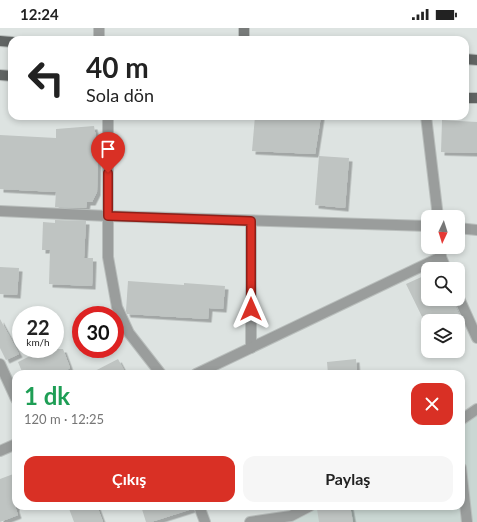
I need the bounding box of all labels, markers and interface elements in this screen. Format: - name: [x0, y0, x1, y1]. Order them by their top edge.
- text: 12:24: [20, 5, 59, 23]
- text: 40 m: [86, 50, 149, 84]
- icon: left: [20, 52, 72, 104]
- text: Sola dön: [86, 84, 154, 106]
- pin: [91, 132, 125, 173]
- icon: arrive: [97, 138, 119, 160]
- north arrow: [421, 210, 465, 254]
- map controls: [421, 210, 465, 358]
- button: search: [421, 262, 465, 306]
- position arrow: [230, 288, 272, 330]
- speed limit sign: 30: [72, 306, 124, 358]
- button: layers: [421, 314, 465, 358]
- text: 22: [26, 315, 50, 339]
- text: km/h: [26, 336, 50, 348]
- text: 1 dk: [24, 381, 70, 410]
- button: close: [411, 383, 453, 425]
- text: 120 m · 12:25: [24, 411, 104, 427]
- button: Çıkış: [24, 456, 235, 502]
- button: Paylaş: [243, 456, 453, 502]

